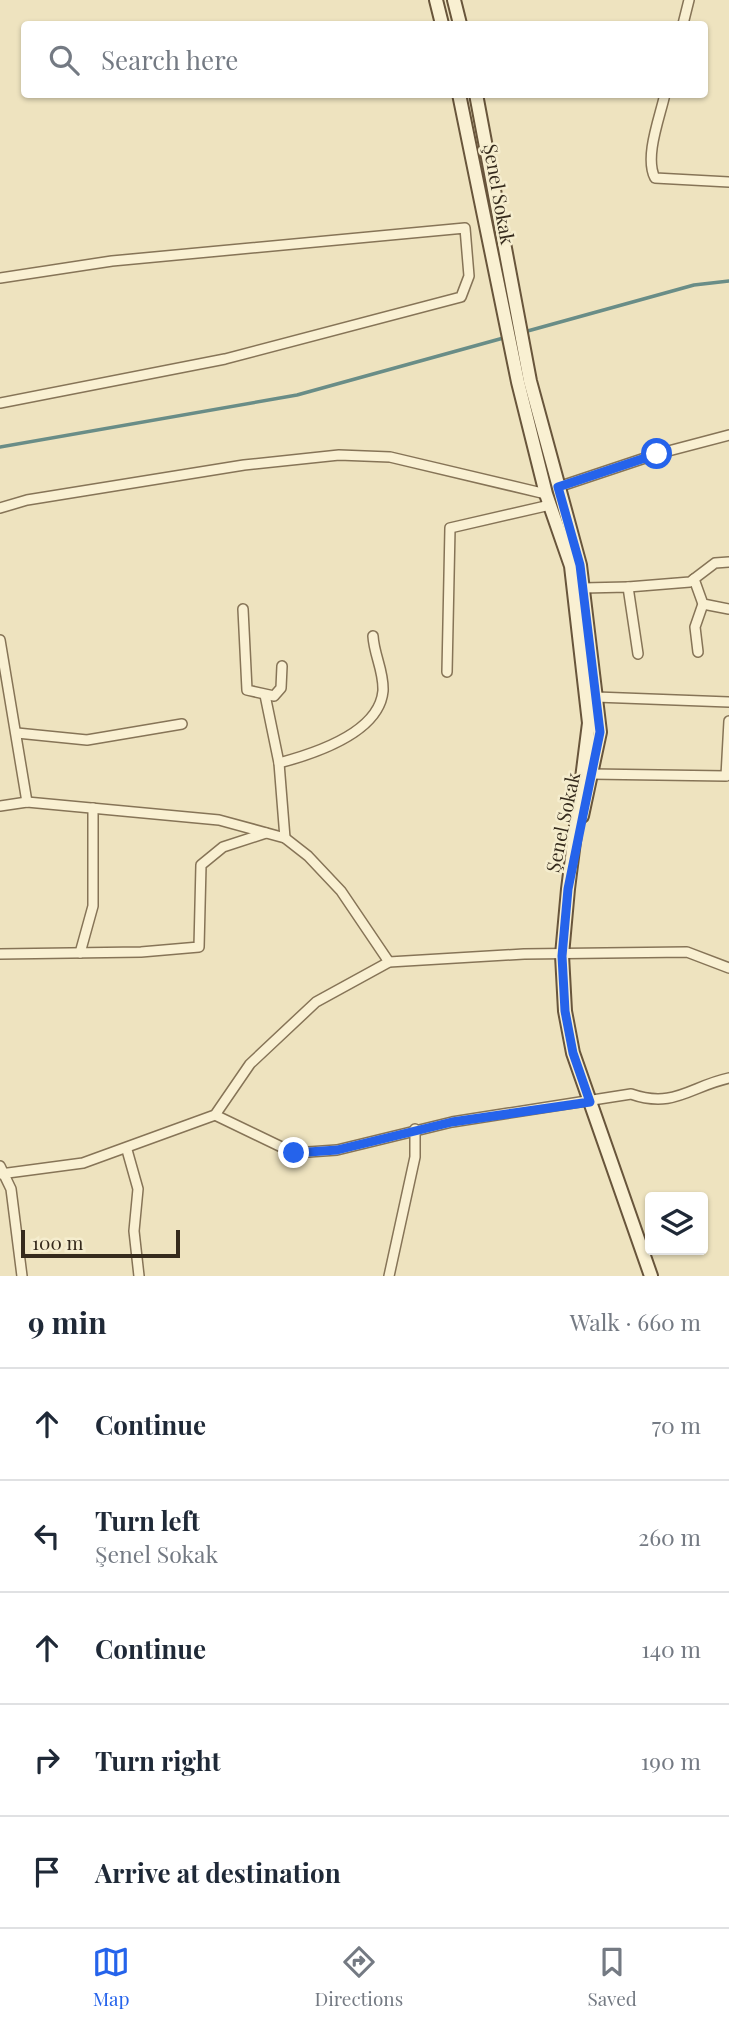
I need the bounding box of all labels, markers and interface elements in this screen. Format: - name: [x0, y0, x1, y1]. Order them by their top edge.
- search box: [21, 21, 708, 98]
- icon: search: [45, 41, 83, 79]
- text: Search here: [101, 42, 238, 77]
- street label: Şenel Sokak: [478, 142, 522, 247]
- route start: [641, 438, 672, 469]
- street label: Şenel Sokak: [539, 769, 585, 874]
- route end: [278, 1137, 309, 1168]
- map controls: [645, 1192, 708, 1255]
- button: layers: [645, 1192, 708, 1255]
- scale bar: [21, 1227, 180, 1259]
- text: 100 m: [32, 1229, 83, 1255]
- text: 9 min: [28, 1302, 107, 1342]
- text: Walk · 660 m: [570, 1306, 701, 1337]
- icon: ahead: [28, 1405, 66, 1443]
- text: Continue: [95, 1407, 206, 1442]
- text: 70 m: [652, 1409, 701, 1440]
- text: Turn left: [95, 1503, 200, 1538]
- icon: left: [28, 1517, 66, 1555]
- text: 260 m: [638, 1521, 701, 1552]
- text: Şenel Sokak: [95, 1538, 218, 1569]
- icon: ahead: [28, 1629, 66, 1667]
- text: Continue: [95, 1631, 206, 1666]
- text: 140 m: [641, 1633, 701, 1664]
- icon: right: [28, 1741, 66, 1779]
- text: Turn right: [95, 1743, 221, 1778]
- text: 190 m: [641, 1745, 701, 1776]
- icon: arrive: [28, 1853, 66, 1891]
- text: Arrive at destination: [95, 1855, 341, 1890]
- tab: Map: [92, 1943, 130, 2011]
- tab: Directions: [314, 1943, 403, 2011]
- tab: Saved: [587, 1943, 637, 2011]

